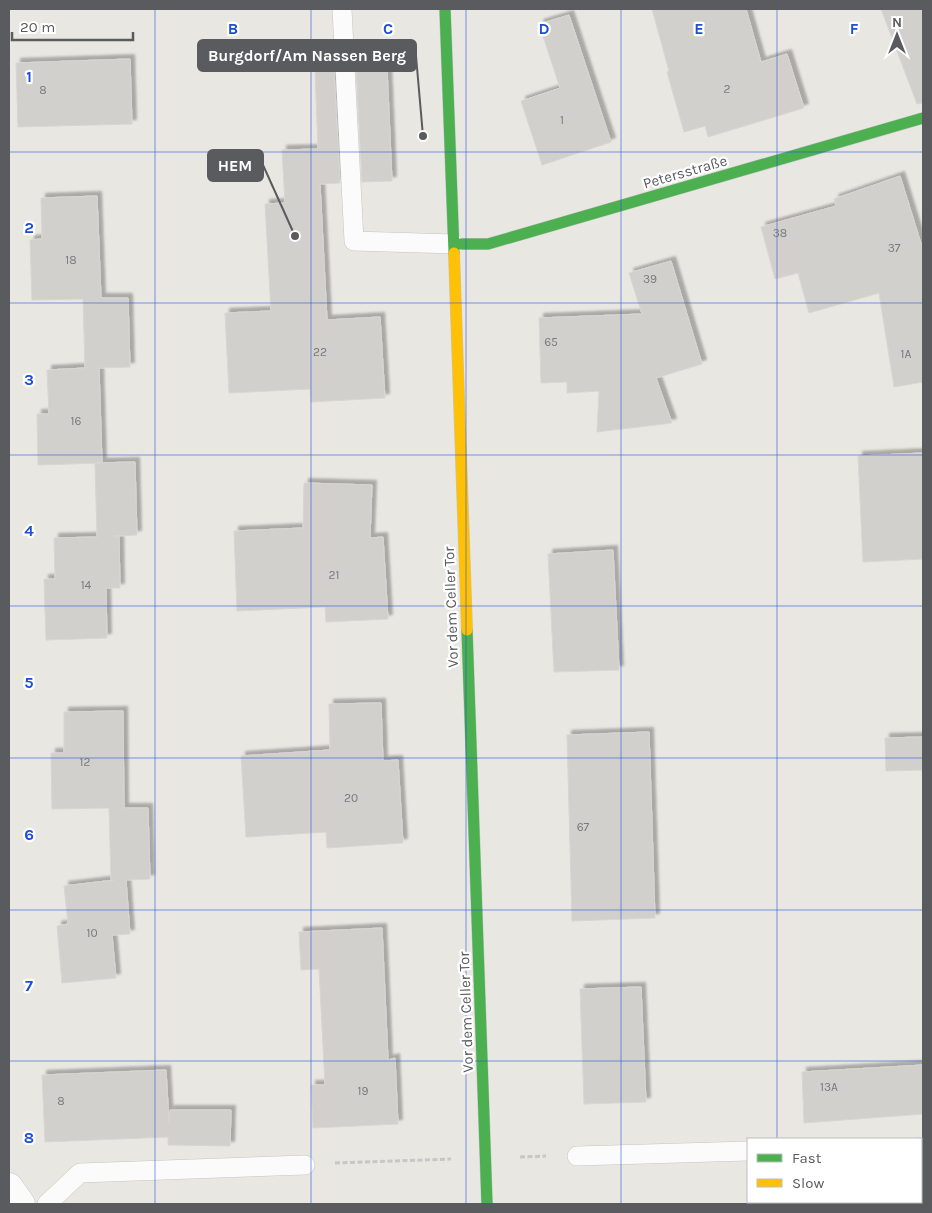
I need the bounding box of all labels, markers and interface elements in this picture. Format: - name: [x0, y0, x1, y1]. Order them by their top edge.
- scale bar: [12, 10, 134, 42]
- north arrow: [872, 10, 922, 60]
- text: N: [892, 14, 902, 31]
- text: 20 m: [20, 18, 55, 36]
- text: B: [228, 19, 238, 38]
- text: C: [383, 19, 393, 38]
- text: D: [539, 19, 550, 38]
- text: E: [694, 19, 704, 38]
- text: F: [850, 19, 859, 38]
- callout: Burgdorf/Am Nassen Berg: [198, 40, 416, 71]
- text: Burgdorf/Am Nassen Berg: [208, 46, 406, 65]
- text: 1: [26, 67, 32, 86]
- house number: 2: [724, 82, 731, 96]
- house number: 8: [39, 83, 47, 97]
- house number: 1: [560, 113, 564, 127]
- callout: HEM: [208, 150, 263, 181]
- street label: Petersstraße: [641, 151, 729, 193]
- text: HEM: [218, 156, 252, 175]
- text: 2: [24, 218, 34, 237]
- house number: 38: [773, 226, 787, 240]
- house number: 37: [888, 241, 901, 255]
- house number: 18: [65, 253, 77, 267]
- house number: 39: [643, 272, 657, 286]
- house number: 65: [544, 335, 558, 349]
- house number: 22: [313, 345, 327, 359]
- house number: 1A: [901, 347, 912, 361]
- text: 3: [24, 370, 34, 389]
- house number: 16: [71, 414, 82, 428]
- text: 4: [24, 521, 34, 540]
- street label: Vor dem Celler Tor: [440, 546, 462, 668]
- house number: 21: [329, 568, 339, 582]
- house number: 14: [81, 578, 92, 592]
- text: 5: [24, 673, 34, 692]
- house number: 12: [80, 755, 91, 769]
- house number: 20: [344, 791, 358, 805]
- house number: 67: [577, 820, 590, 834]
- text: 6: [24, 825, 34, 844]
- house number: 10: [86, 926, 98, 940]
- street label: Vor dem Celler Tor: [455, 951, 477, 1073]
- text: 7: [25, 976, 33, 995]
- house number: 13A: [820, 1080, 838, 1094]
- house number: 19: [358, 1084, 368, 1098]
- house number: 8: [57, 1094, 65, 1108]
- text: 8: [24, 1128, 34, 1147]
- legend: [747, 1138, 922, 1203]
- text: Fast: [792, 1149, 822, 1167]
- text: Slow: [792, 1174, 824, 1192]

